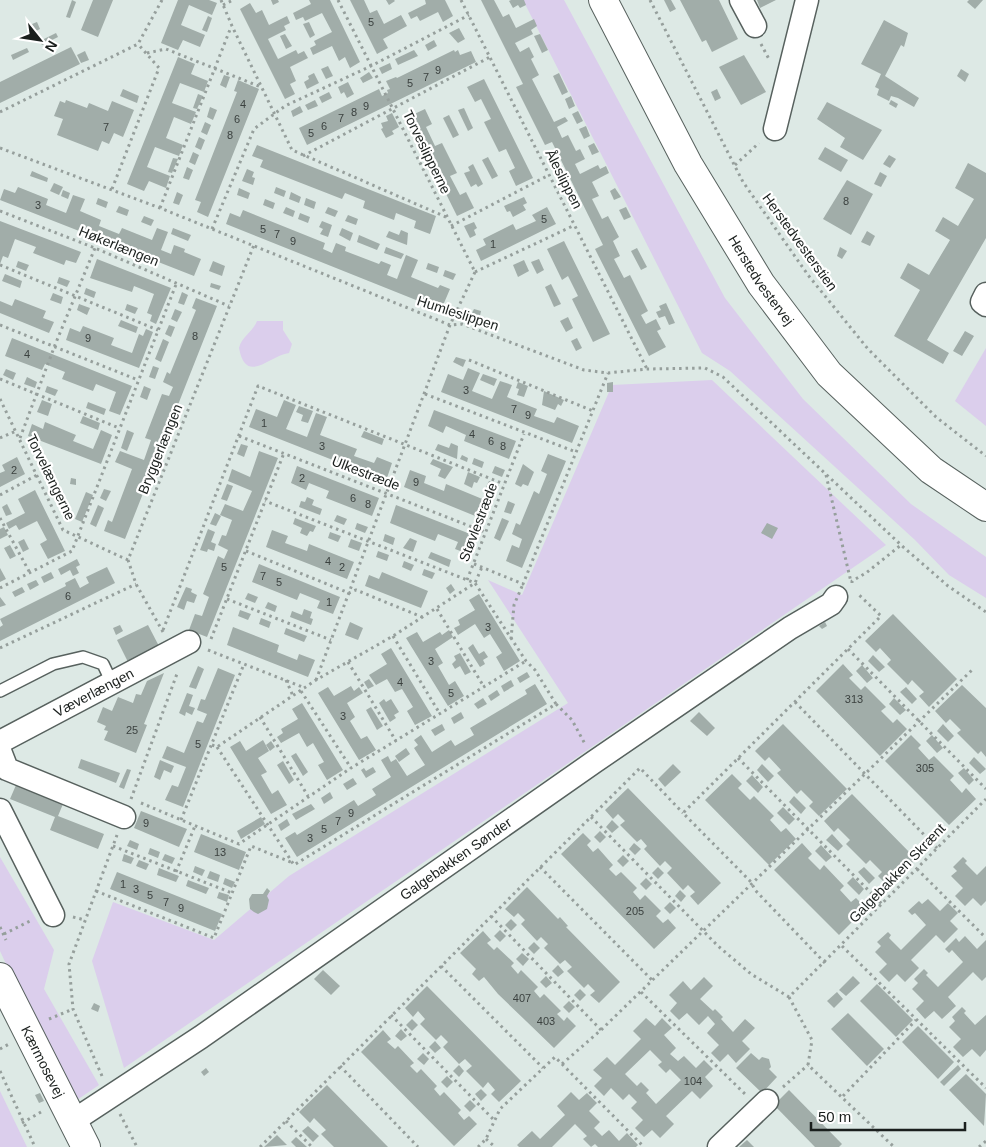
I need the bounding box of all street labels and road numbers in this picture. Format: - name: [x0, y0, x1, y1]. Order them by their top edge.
- street label: Torveslipperne: [400, 108, 454, 197]
- street label: Åleslippen: [542, 147, 586, 211]
- street label: Herstedvesterstien: [759, 190, 841, 294]
- street label: Høkerlængen: [77, 223, 161, 269]
- street label: Herstedvestervej: [725, 232, 797, 328]
- street label: Humleslippen: [415, 292, 501, 334]
- street label: Bryggerlængen: [135, 402, 185, 496]
- street label: Torvelængerne: [23, 432, 79, 523]
- street label: Ulkestræde: [330, 453, 402, 493]
- street label: Støvlestræde: [456, 480, 500, 564]
- street label: Væverlængen: [51, 665, 136, 720]
- street label: Galgebakken Sønder: [397, 814, 515, 903]
- street label: Galgebakken Skrænt: [846, 820, 949, 926]
- street label: Kærmosevej: [18, 1023, 68, 1100]

